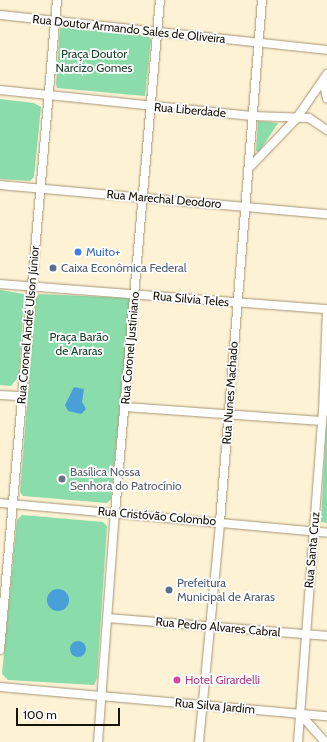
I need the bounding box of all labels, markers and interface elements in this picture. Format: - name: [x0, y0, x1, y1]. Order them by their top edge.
- street label: Rua Doutor Armando Sales de Oliveira: [32, 12, 226, 46]
- park label: Praça Doutor Narcizo Gomes: [56, 47, 132, 75]
- street label: Rua Liberdade: [153, 100, 227, 120]
- street label: Rua Marechal Deodoro: [106, 187, 222, 211]
- street label: Rua Coronel André Ulson Júnior: [14, 245, 42, 405]
- place label: Muito+: [86, 245, 120, 259]
- marker: Muito+: [73, 247, 83, 257]
- place label: Caixa Econômica Federal: [61, 261, 186, 275]
- marker: Caixa Econômica Federal: [48, 263, 58, 273]
- street label: Rua Silvia Teles: [152, 288, 230, 310]
- street label: Rua Coronel Justiniano: [118, 291, 142, 405]
- park label: Praça Barão de Araras: [49, 330, 109, 358]
- street label: Rua Nunes Machado: [219, 341, 241, 445]
- place label: Basílica Nossa Senhora do Patrocínio: [70, 465, 182, 493]
- marker: Basílica Nossa Senhora do Patrocínio: [57, 474, 67, 484]
- street label: Rua Cristóvão Colombo: [97, 504, 217, 528]
- street label: Rua Santa Cruz: [301, 511, 323, 589]
- place label: Prefeitura Municipal de Araras: [177, 576, 275, 604]
- marker: Prefeitura Municipal de Araras: [164, 585, 174, 595]
- street label: Rua Pedro Alvares Cabral: [155, 614, 281, 640]
- place label: Hotel Girardelli: [185, 673, 260, 687]
- marker: Hotel Girardelli: [172, 675, 182, 685]
- street label: Rua Silva Jardim: [174, 695, 256, 717]
- scale bar: [18, 700, 122, 726]
- text: 100 m: [23, 707, 57, 722]

